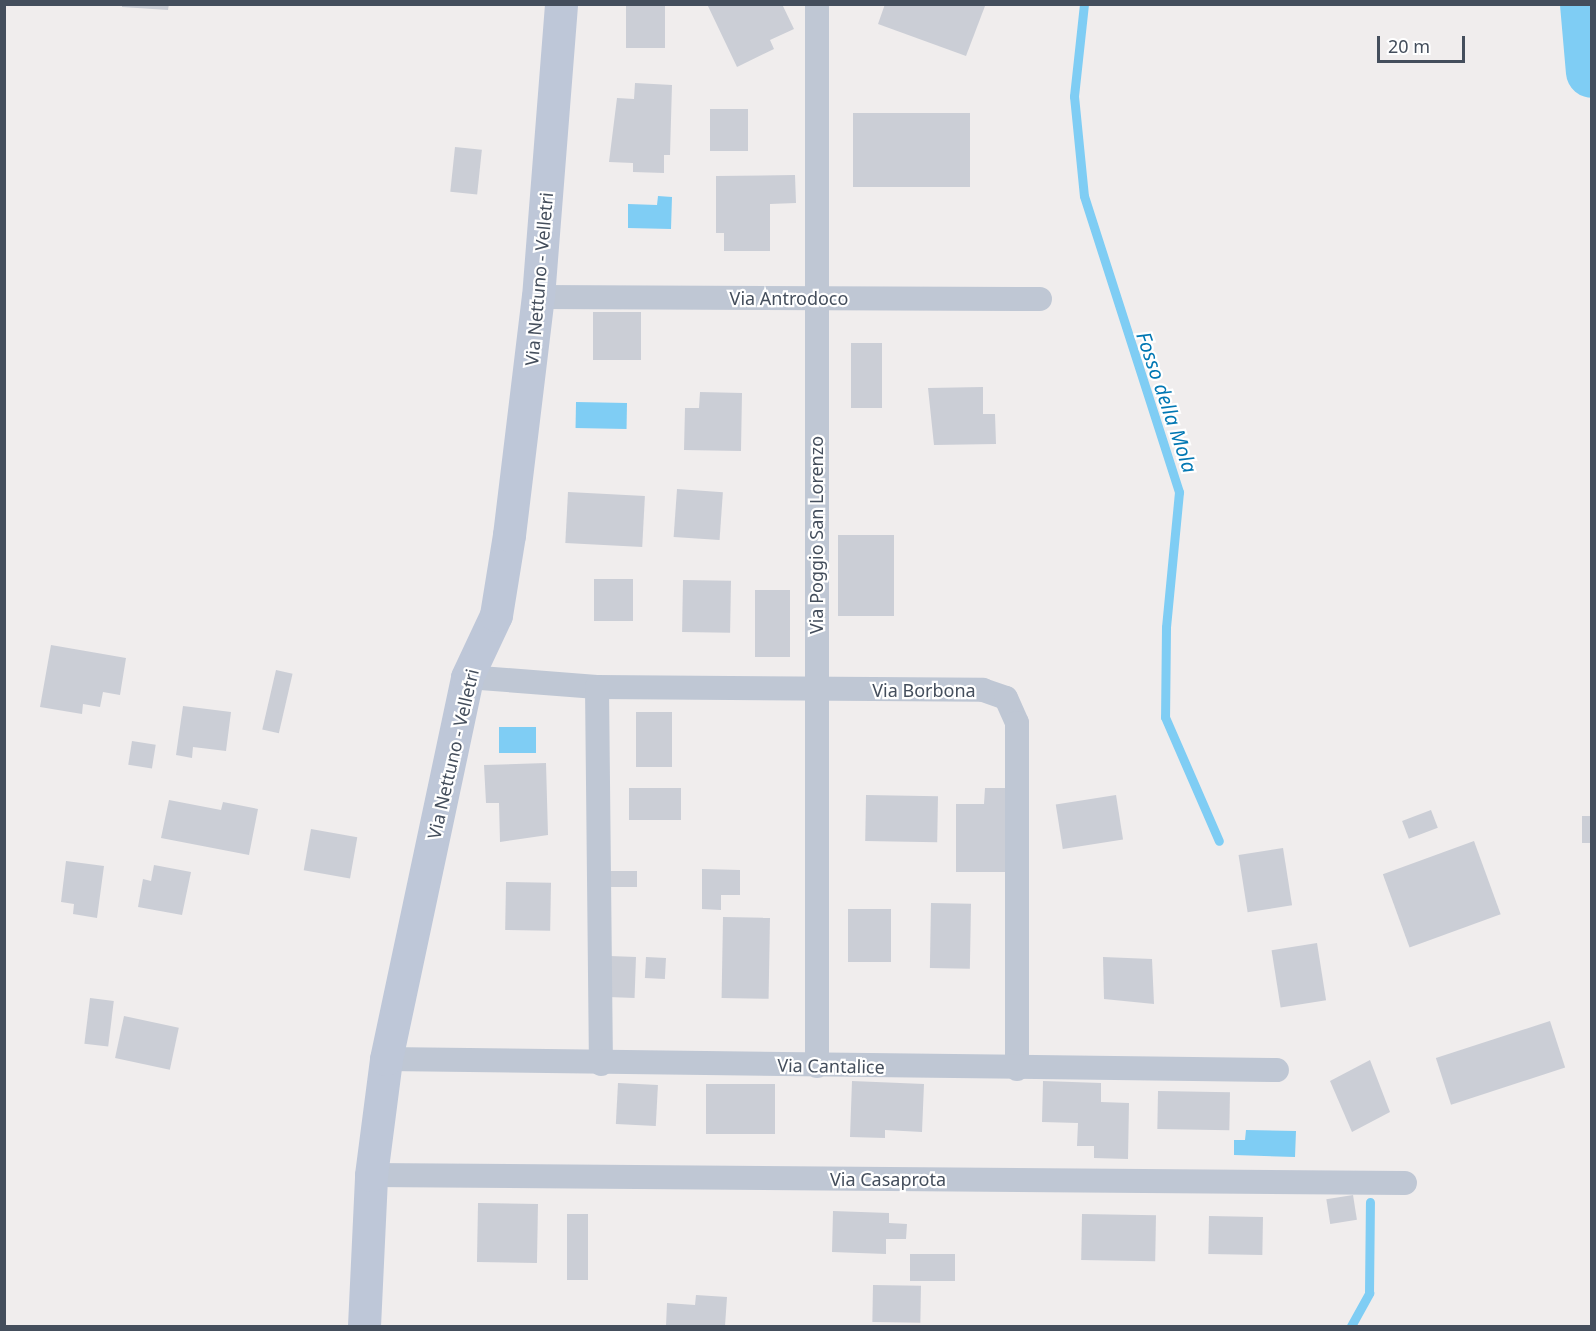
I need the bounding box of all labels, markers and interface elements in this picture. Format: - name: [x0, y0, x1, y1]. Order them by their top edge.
- scale bar: [1380, 24, 1468, 62]
- text: 20 m: [1388, 34, 1430, 58]
- street label: Via Nettuno - Velletri: [521, 191, 557, 367]
- street label: Via Antrodoco: [730, 287, 848, 309]
- water label: Fosso della Mola: [1132, 328, 1202, 476]
- street label: Via Poggio San Lorenzo: [805, 436, 827, 634]
- street label: Via Nettuno - Velletri: [423, 667, 483, 841]
- street label: Via Borbona: [872, 679, 976, 701]
- street label: Via Cantalice: [777, 1054, 885, 1078]
- street label: Via Casaprota: [830, 1168, 946, 1190]

